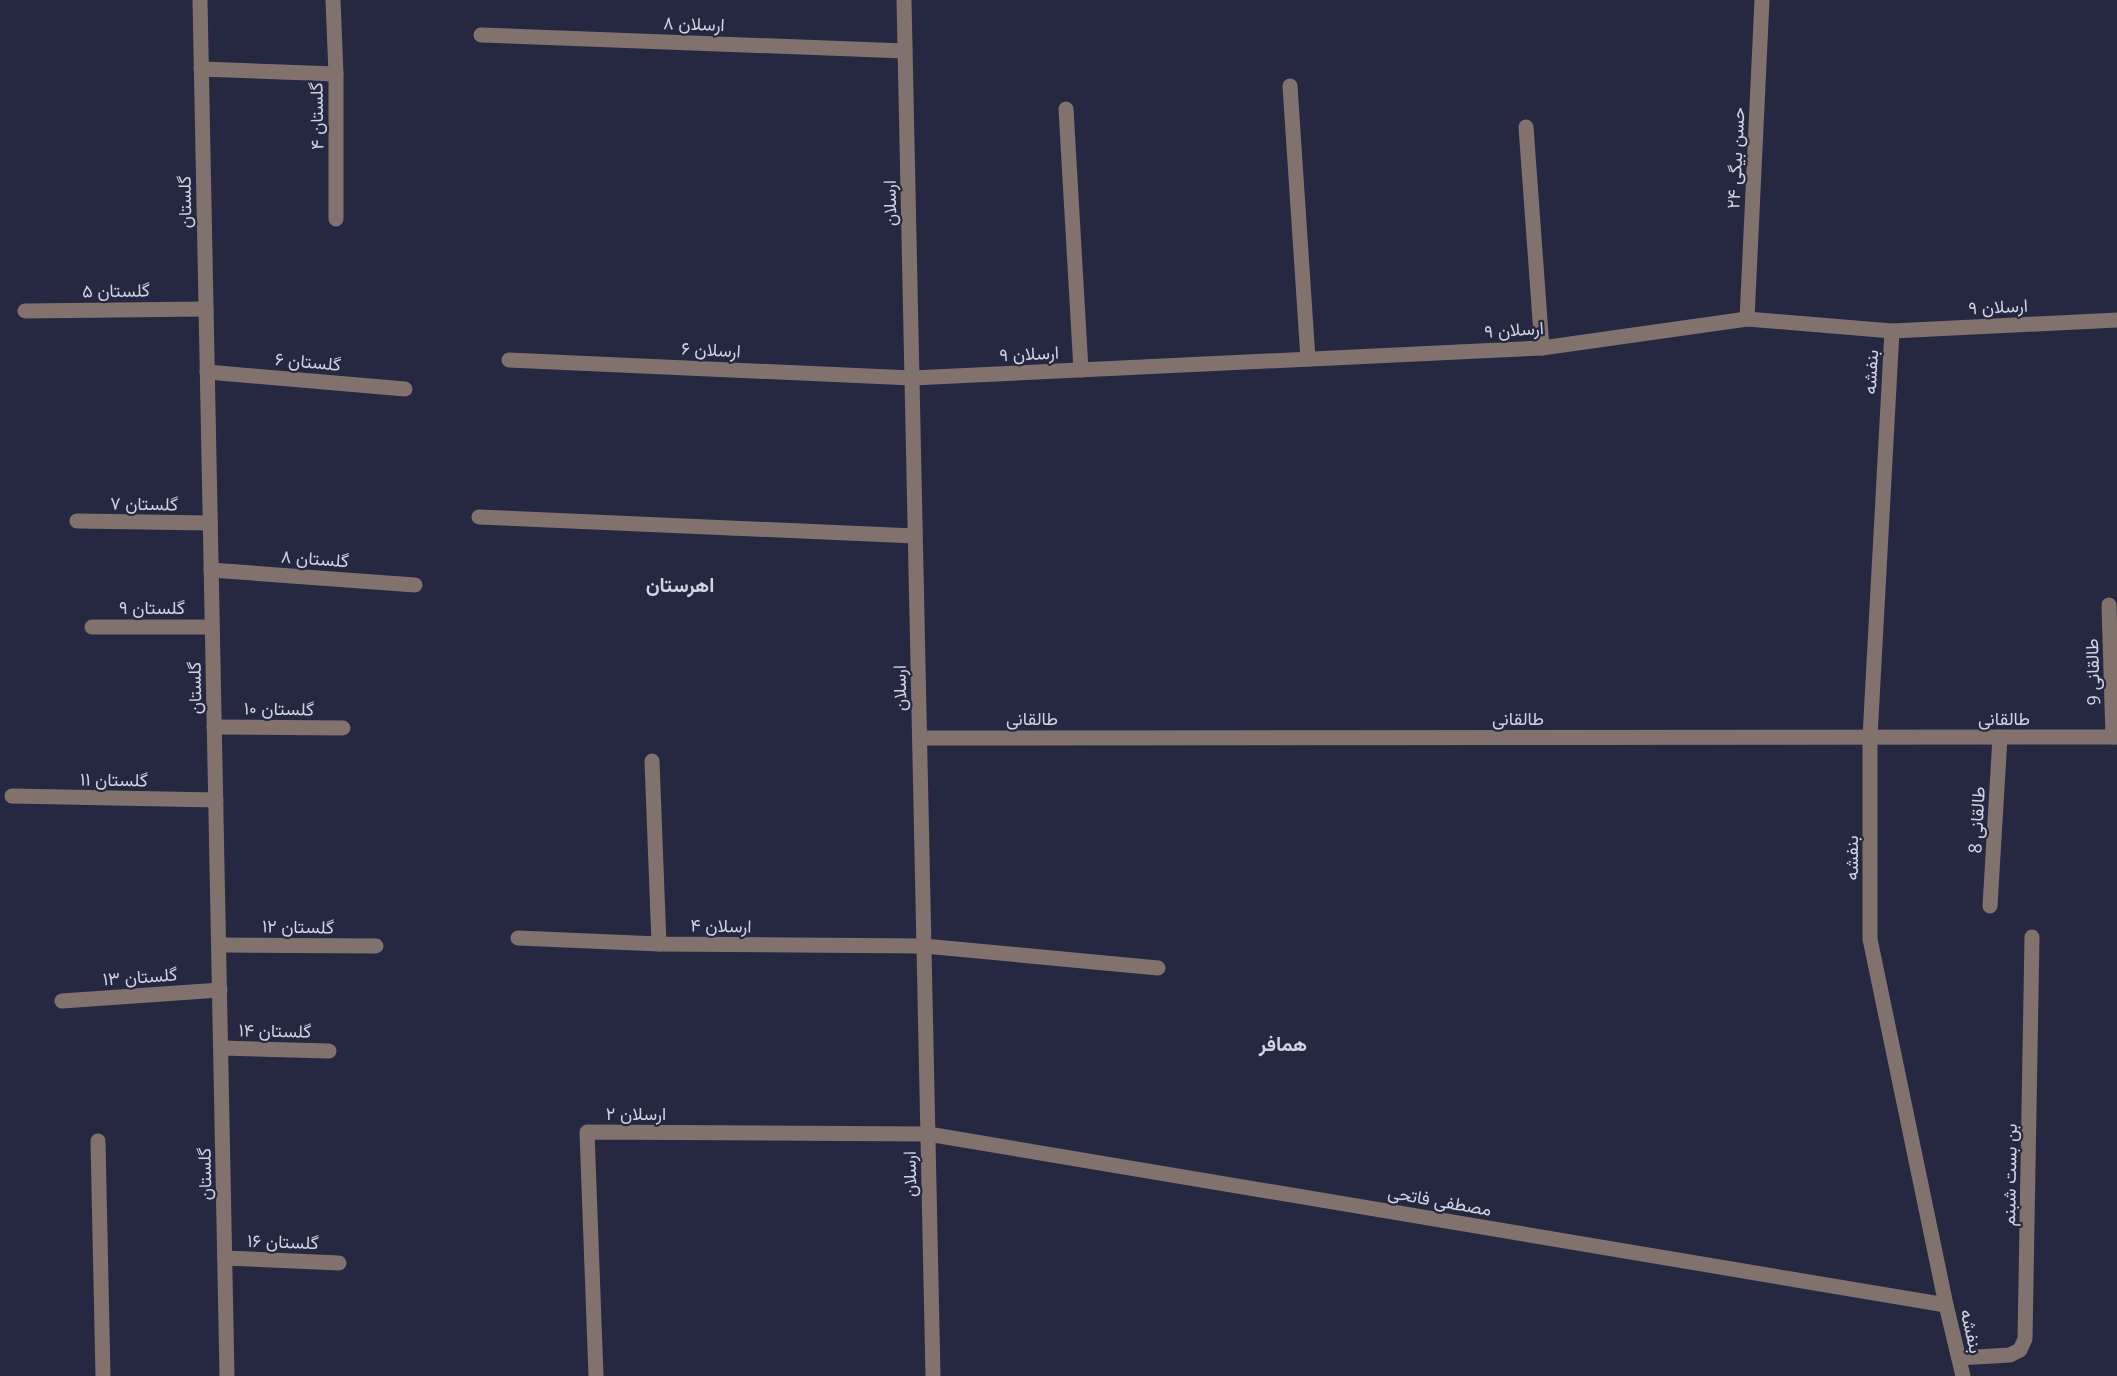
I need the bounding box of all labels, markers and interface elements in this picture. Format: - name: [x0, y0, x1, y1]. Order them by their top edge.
- street label: ارسلان ۸: [663, 10, 725, 36]
- street label: گلستان ۴: [303, 82, 329, 150]
- street label: حسن بیگی ۲۴: [1720, 106, 1750, 210]
- street label: گلستان: [172, 175, 196, 229]
- street label: ارسلان: [877, 180, 901, 226]
- street label: گلستان ۵: [82, 277, 150, 303]
- street label: ارسلان ۹: [1968, 292, 2028, 320]
- street label: ارسلان ۹: [1483, 315, 1545, 343]
- street label: ارسلان ۶: [681, 335, 741, 363]
- street label: ارسلان ۹: [999, 339, 1059, 367]
- street label: گلستان ۶: [274, 346, 342, 376]
- street label: بنفشه: [1857, 349, 1883, 395]
- street label: گلستان ۷: [110, 490, 178, 516]
- street label: گلستان ۸: [280, 544, 350, 572]
- district label: اهرستان: [646, 571, 714, 598]
- street label: گلستان ۹: [119, 595, 185, 619]
- street label: طالقانی 9: [2079, 638, 2105, 706]
- street label: گلستان: [182, 661, 206, 715]
- street label: ارسلان: [887, 665, 911, 711]
- street label: گلستان ۱۰: [244, 695, 314, 721]
- street label: طالقانی: [1006, 706, 1058, 730]
- street label: طالقانی: [1492, 706, 1544, 730]
- street label: طالقانی: [1978, 706, 2030, 730]
- street label: گلستان ۱۱: [80, 766, 148, 792]
- street label: طالقانی 8: [1962, 786, 1990, 854]
- street label: بنفشه: [1839, 836, 1863, 880]
- street label: ارسلان ۴: [690, 912, 752, 938]
- street label: گلستان ۱۲: [262, 913, 334, 939]
- street label: گلستان ۱۳: [102, 961, 178, 991]
- street label: گلستان ۱۴: [238, 1017, 312, 1043]
- district label: همافر: [1258, 1030, 1307, 1057]
- street label: ارسلان ۲: [606, 1101, 666, 1125]
- street label: بن بست شبنم: [1996, 1123, 2023, 1227]
- street label: گلستان: [192, 1147, 216, 1201]
- street label: ارسلان: [897, 1151, 921, 1197]
- street label: مصطفی فاتحی: [1386, 1179, 1494, 1221]
- street label: گلستان ۱۶: [247, 1228, 319, 1254]
- street label: بنفشه: [1955, 1306, 1989, 1356]

